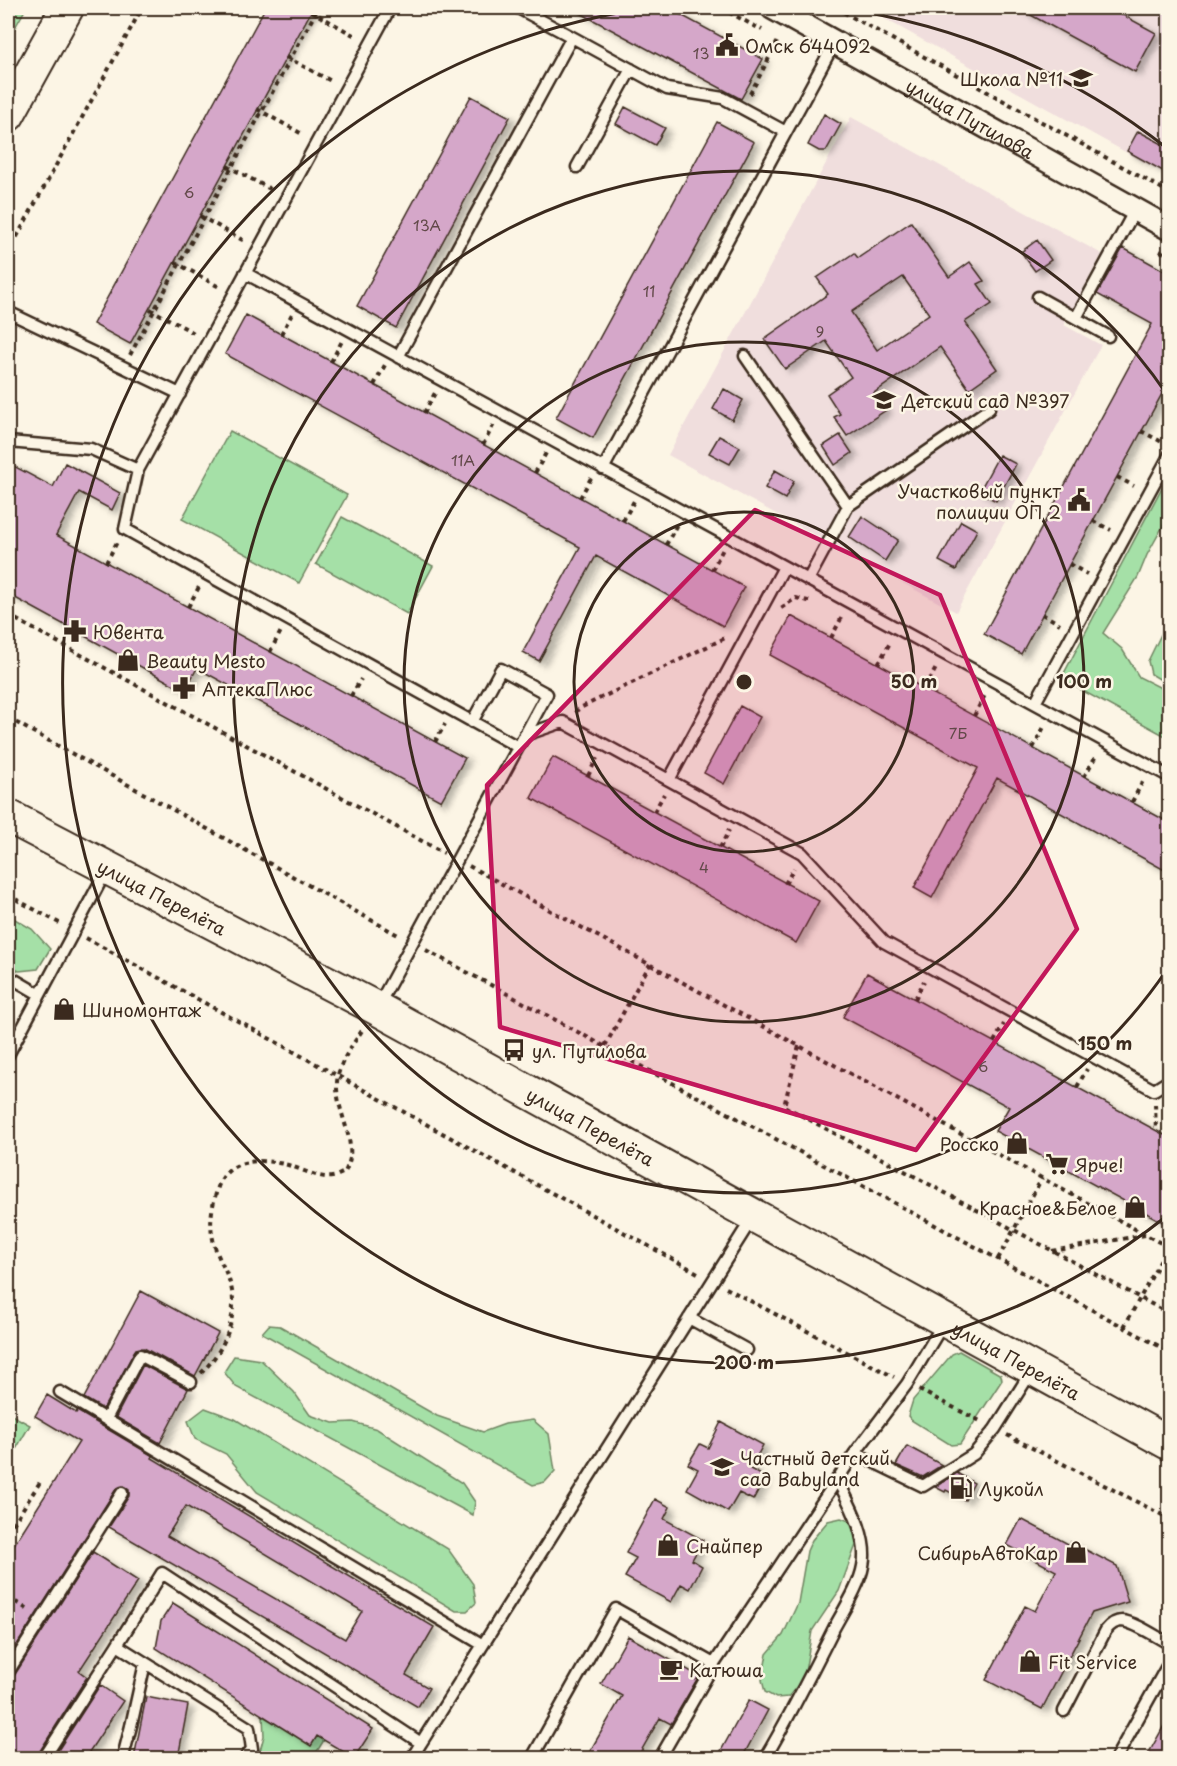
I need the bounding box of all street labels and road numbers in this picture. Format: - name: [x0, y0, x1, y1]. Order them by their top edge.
- street label: улица Путилова: [901, 71, 1040, 165]
- street label: улица Перелёта: [93, 852, 231, 941]
- street label: улица Перелёта: [522, 1080, 659, 1172]
- street label: улица Перелёта: [948, 1314, 1085, 1406]

